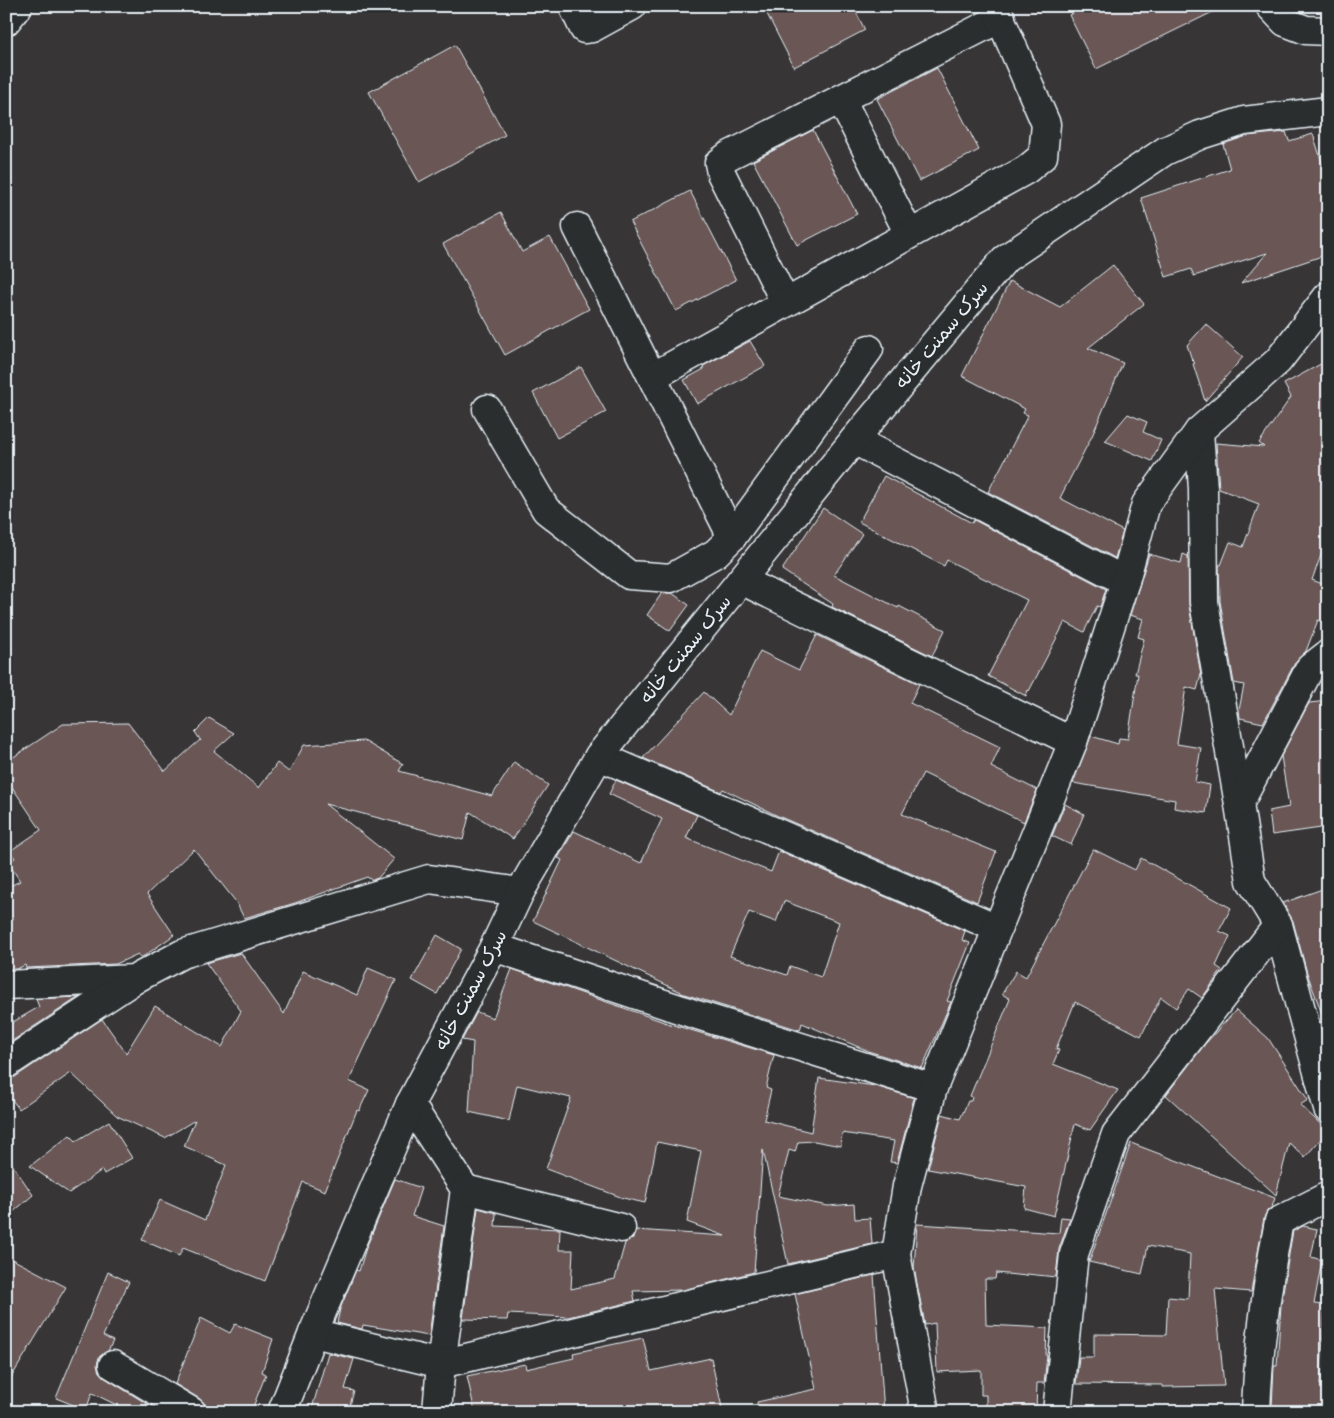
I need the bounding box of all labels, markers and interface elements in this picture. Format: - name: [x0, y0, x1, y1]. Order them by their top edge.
- street label: سرک سمنت خانه: [885, 273, 997, 397]
- street label: سرک سمنت خانه: [630, 587, 740, 711]
- street label: سرک سمنت خانه: [424, 923, 516, 1057]

